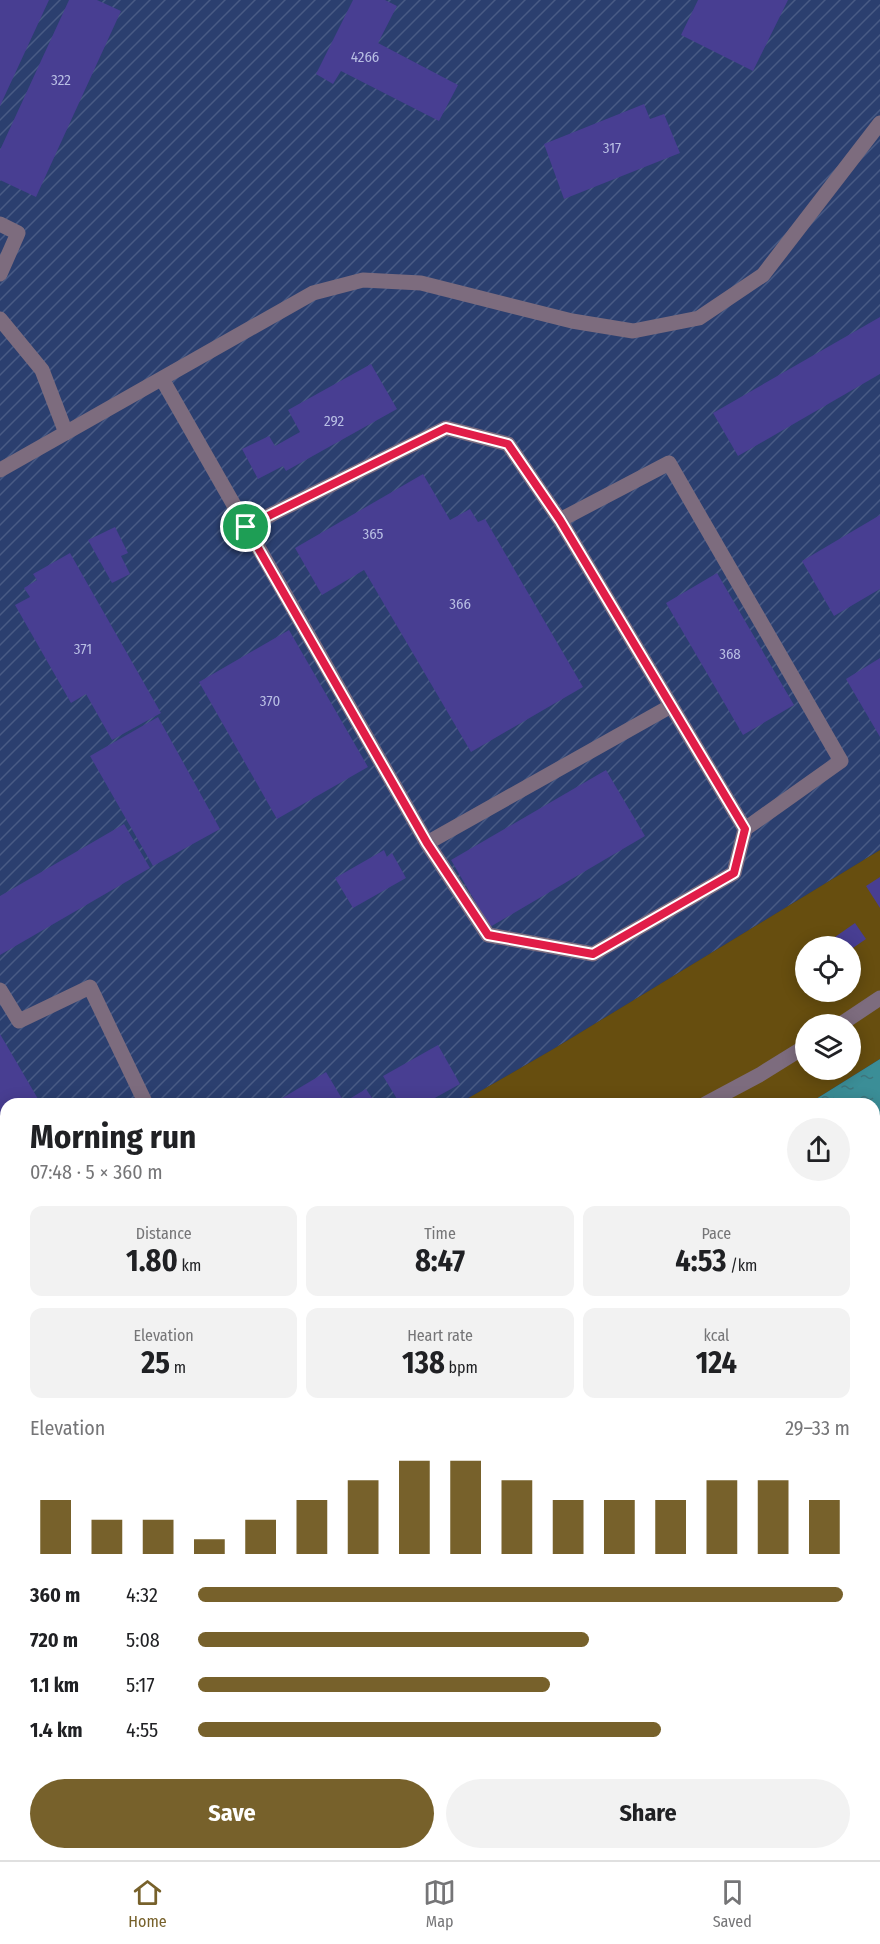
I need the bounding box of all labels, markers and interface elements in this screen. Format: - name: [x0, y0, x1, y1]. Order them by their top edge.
- house number: 4266: [351, 48, 379, 66]
- house number: 322: [51, 71, 71, 89]
- house number: 317: [603, 139, 621, 157]
- house number: 292: [324, 412, 344, 430]
- pin: [220, 501, 271, 552]
- icon: arrive: [229, 510, 262, 543]
- house number: 365: [362, 525, 384, 543]
- house number: 366: [449, 595, 471, 613]
- house number: 371: [74, 640, 92, 658]
- house number: 368: [719, 645, 741, 663]
- house number: 370: [260, 692, 280, 710]
- map controls: [795, 936, 861, 1080]
- button: locate: [795, 936, 861, 1002]
- button: layers: [795, 1014, 861, 1080]
- text: Morning run: [30, 1117, 196, 1157]
- button: share: [787, 1118, 850, 1181]
- text: 07:48 · 5 × 360 m: [30, 1160, 163, 1184]
- text: Distance: [136, 1224, 192, 1243]
- text: Time: [424, 1224, 456, 1243]
- text: Pace: [701, 1224, 731, 1243]
- text: 1.80: [126, 1243, 178, 1279]
- text: 8:47: [415, 1243, 465, 1279]
- text: 4:53: [675, 1243, 726, 1279]
- text: km: [178, 1256, 201, 1275]
- text: /km: [726, 1256, 757, 1275]
- text: Elevation: [134, 1326, 194, 1345]
- text: Heart rate: [407, 1326, 473, 1345]
- text: kcal: [703, 1326, 729, 1345]
- text: 25: [141, 1345, 170, 1381]
- text: 138: [402, 1345, 445, 1381]
- text: 124: [696, 1345, 737, 1381]
- text: m: [170, 1358, 186, 1377]
- text: bpm: [445, 1358, 478, 1377]
- text: Elevation: [30, 1416, 105, 1440]
- text: 29–33 m: [785, 1416, 850, 1440]
- text: 360 m: [30, 1583, 80, 1607]
- text: 4:32: [126, 1583, 158, 1607]
- text: 720 m: [30, 1628, 78, 1652]
- text: 5:08: [126, 1628, 160, 1652]
- text: 1.1 km: [30, 1673, 79, 1697]
- text: 5:17: [126, 1673, 155, 1697]
- text: 1.4 km: [30, 1718, 82, 1742]
- text: 4:55: [126, 1718, 158, 1742]
- button: Save: [30, 1779, 434, 1848]
- button: Share: [446, 1779, 850, 1848]
- tab: Home: [128, 1876, 167, 1931]
- tab: Map: [423, 1876, 456, 1931]
- tab: Saved: [713, 1876, 752, 1931]

